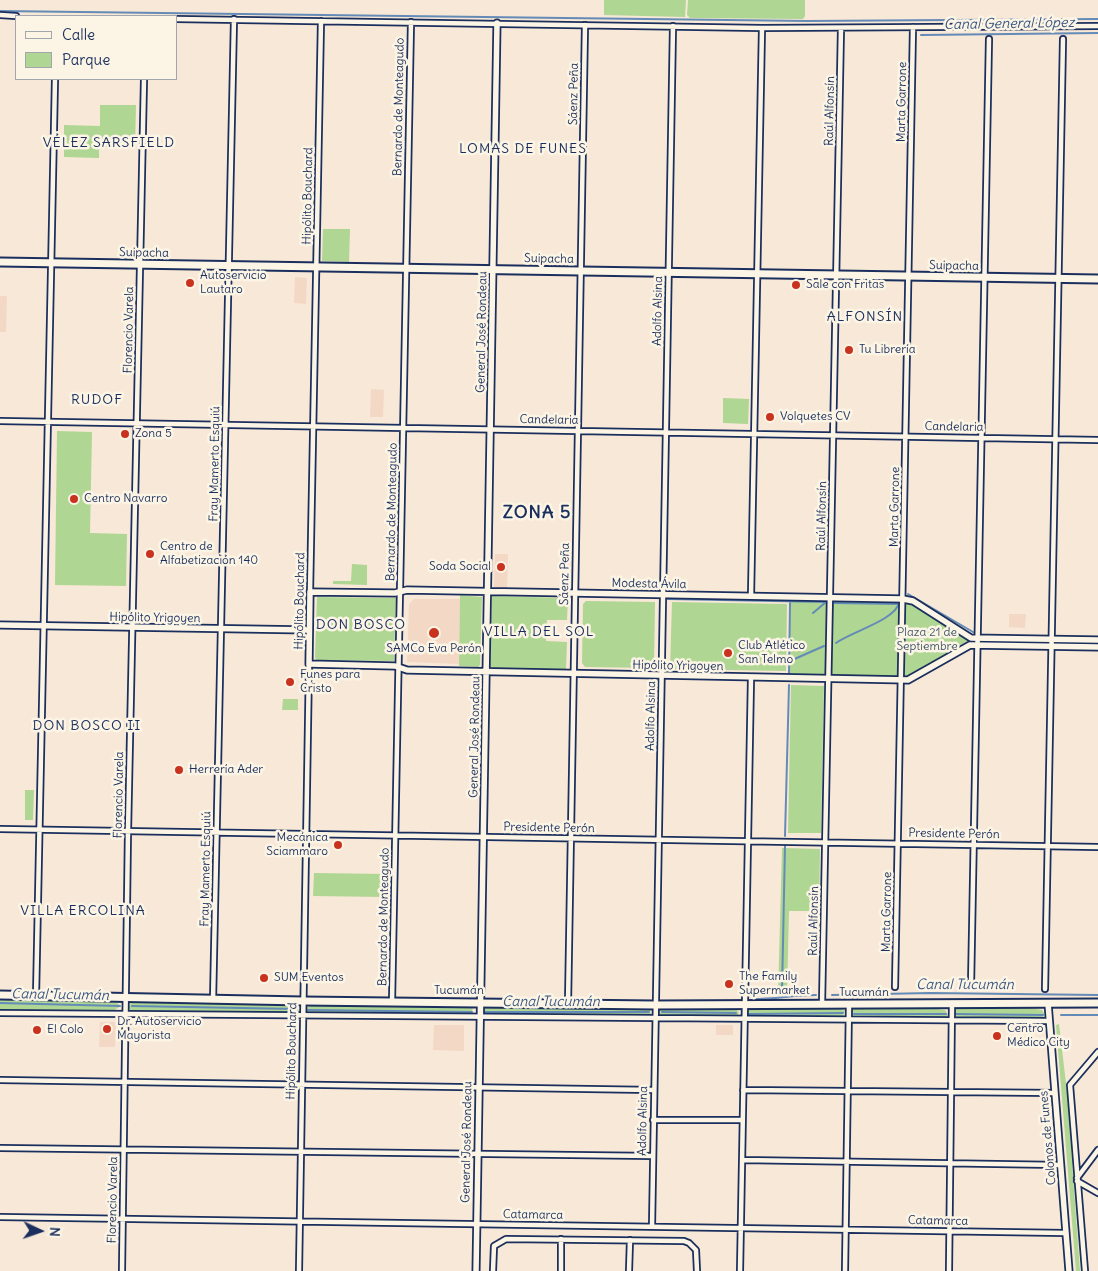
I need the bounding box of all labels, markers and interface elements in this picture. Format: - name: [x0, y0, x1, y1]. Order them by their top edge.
- water label: Canal General López: [944, 14, 1074, 34]
- legend: [15, 15, 178, 80]
- text: Calle: [62, 25, 95, 44]
- street label: Bernardo de Monteagudo: [391, 38, 407, 176]
- text: Parque: [62, 50, 110, 69]
- street label: Marta Garrone: [894, 62, 910, 142]
- street label: Sáenz Peña: [566, 63, 582, 125]
- street label: Raúl Alfonsín: [822, 76, 838, 146]
- district label: VÉLEZ SARSFIELD: [41, 135, 177, 151]
- district label: LOMAS DE FUNES: [457, 141, 589, 157]
- street label: Hipólito Bouchard: [300, 147, 316, 245]
- street label: Suipacha: [119, 245, 169, 261]
- street label: Suipacha: [524, 251, 574, 267]
- street label: Suipacha: [929, 258, 979, 274]
- place label: Autoservicio Lautaro: [200, 269, 266, 297]
- street label: General José Rondeau: [474, 271, 490, 393]
- street label: Adolfo Alsina: [650, 276, 666, 346]
- marker: Autoservicio Lautaro: [184, 277, 196, 289]
- place label: Sale con Fritas: [806, 278, 884, 292]
- marker: Sale con Fritas: [790, 279, 802, 291]
- street label: Florencio Varela: [121, 286, 137, 374]
- district label: ALFONSÍN: [826, 309, 904, 325]
- place label: Tu Librería: [859, 343, 916, 357]
- marker: Tu Librería: [843, 344, 855, 356]
- district label: RUDOF: [70, 392, 124, 408]
- street label: Fray Mamerto Esquiú: [207, 406, 223, 522]
- place label: Volquetes CV: [780, 410, 851, 424]
- marker: Volquetes CV: [764, 411, 776, 423]
- street label: Candelaria: [519, 412, 579, 428]
- street label: Candelaria: [924, 419, 984, 435]
- place label: Zona 5: [135, 427, 172, 441]
- marker: Zona 5: [119, 428, 131, 440]
- street label: Bernardo de Monteagudo: [384, 443, 400, 581]
- street label: Marta Garrone: [887, 467, 903, 547]
- street label: Raúl Alfonsín: [814, 481, 830, 551]
- place label: Centro Navarro: [84, 492, 167, 506]
- marker: Centro Navarro: [68, 493, 80, 505]
- district label: ZONA 5: [502, 502, 572, 524]
- place label: Centro de Alfabetización 140: [160, 540, 258, 568]
- street label: Sáenz Peña: [557, 543, 573, 605]
- marker: Centro de Alfabetización 140: [144, 548, 156, 560]
- street label: Hipólito Bouchard: [292, 552, 308, 650]
- place label: Soda Social: [429, 560, 491, 574]
- marker: Soda Social: [495, 561, 507, 573]
- street label: Modesta Ávila: [612, 576, 686, 592]
- street label: Hipólito Yrigoyen: [109, 610, 201, 626]
- district label: DON BOSCO: [315, 617, 407, 633]
- district label: VILLA DEL SOL: [482, 624, 596, 640]
- marker: SAMCo Eva Perón: [427, 626, 441, 640]
- park label: Plaza 21 de Septiembre: [896, 626, 958, 654]
- place label: Club Atlético San Telmo: [738, 639, 805, 667]
- place label: SAMCo Eva Perón: [386, 642, 482, 656]
- marker: Club Atlético San Telmo: [722, 647, 734, 659]
- street label: Hipólito Yrigoyen: [632, 658, 724, 674]
- place label: Funes para Cristo: [300, 668, 360, 696]
- marker: Funes para Cristo: [284, 676, 296, 688]
- street label: General José Rondeau: [467, 676, 483, 798]
- street label: Adolfo Alsina: [643, 681, 659, 751]
- district label: DON BOSCO II: [31, 718, 143, 734]
- street label: Florencio Varela: [111, 751, 127, 839]
- place label: Herrería Ader: [189, 763, 263, 777]
- marker: Herrería Ader: [173, 764, 185, 776]
- street label: Fray Mamerto Esquiú: [198, 811, 214, 927]
- street label: Presidente Perón: [503, 820, 595, 836]
- street label: Presidente Perón: [908, 826, 1000, 842]
- place label: Mecánica Sciammaro: [266, 831, 328, 859]
- marker: Mecánica Sciammaro: [332, 839, 344, 851]
- street label: Bernardo de Monteagudo: [376, 848, 392, 986]
- street label: Marta Garrone: [879, 872, 895, 952]
- street label: Raúl Alfonsín: [806, 886, 822, 956]
- district label: VILLA ERCOLINA: [18, 903, 148, 919]
- place label: The Family Supermarket: [739, 970, 810, 998]
- place label: SUM Eventos: [274, 971, 344, 985]
- marker: SUM Eventos: [258, 972, 270, 984]
- water label: Canal Tucumán: [916, 977, 1014, 993]
- marker: The Family Supermarket: [723, 978, 735, 990]
- street label: Tucumán: [434, 984, 484, 998]
- water label: Canal Tucumán: [11, 986, 109, 1004]
- street label: Tucumán: [839, 986, 889, 1000]
- water label: Canal Tucumán: [502, 994, 600, 1010]
- street label: Hipólito Bouchard: [284, 1002, 300, 1100]
- place label: Dr. Autoservicio Mayorista: [117, 1015, 201, 1043]
- place label: Centro Médico City: [1007, 1022, 1070, 1050]
- place label: El Colo: [47, 1023, 84, 1037]
- marker: Dr. Autoservicio Mayorista: [101, 1023, 113, 1035]
- marker: El Colo: [31, 1024, 43, 1036]
- marker: Centro Médico City: [991, 1030, 1003, 1042]
- street label: General José Rondeau: [459, 1081, 475, 1203]
- street label: Adolfo Alsina: [635, 1086, 651, 1156]
- street label: Colonos de Funes: [1037, 1090, 1059, 1186]
- street label: Florencio Varela: [105, 1156, 121, 1244]
- north arrow: [15, 1206, 65, 1256]
- street label: Catamarca: [503, 1207, 563, 1223]
- street label: Catamarca: [908, 1213, 968, 1229]
- text: N: [46, 1226, 64, 1237]

